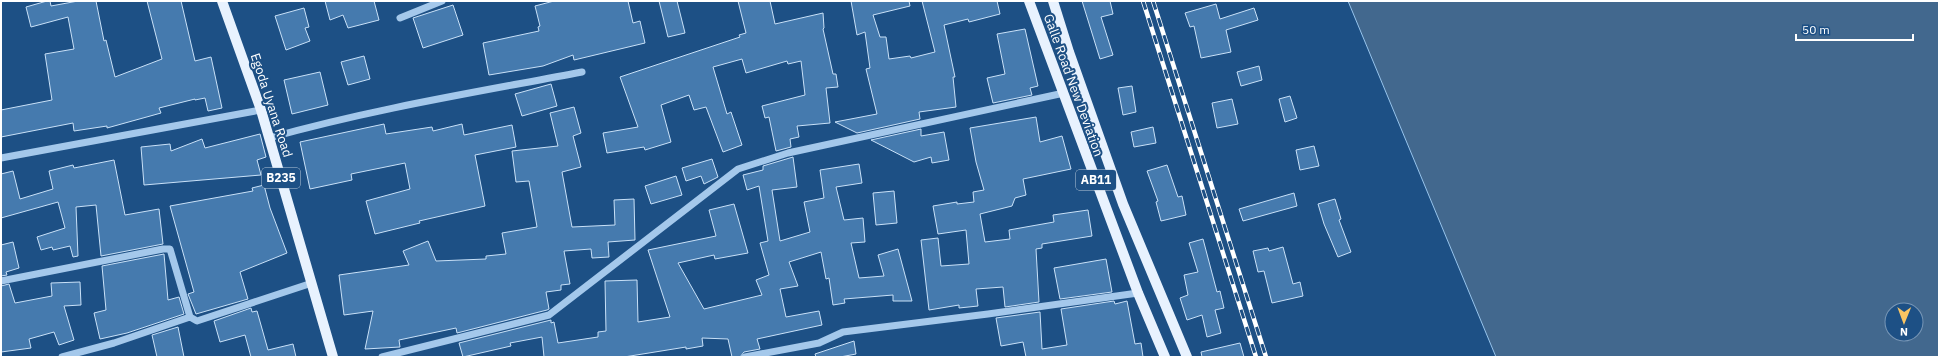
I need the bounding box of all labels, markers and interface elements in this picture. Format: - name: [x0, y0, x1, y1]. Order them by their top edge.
- street label: Galle Road New Deviation: [1040, 12, 1107, 159]
- scale bar: [1796, 16, 1913, 42]
- text: 50 m: [1802, 22, 1830, 37]
- street label: Egoda Uyana Road: [247, 51, 296, 159]
- road number: B235: [262, 168, 300, 188]
- road number: AB11: [1076, 170, 1116, 190]
- north arrow: [1884, 302, 1924, 342]
- text: N: [1900, 325, 1908, 339]

